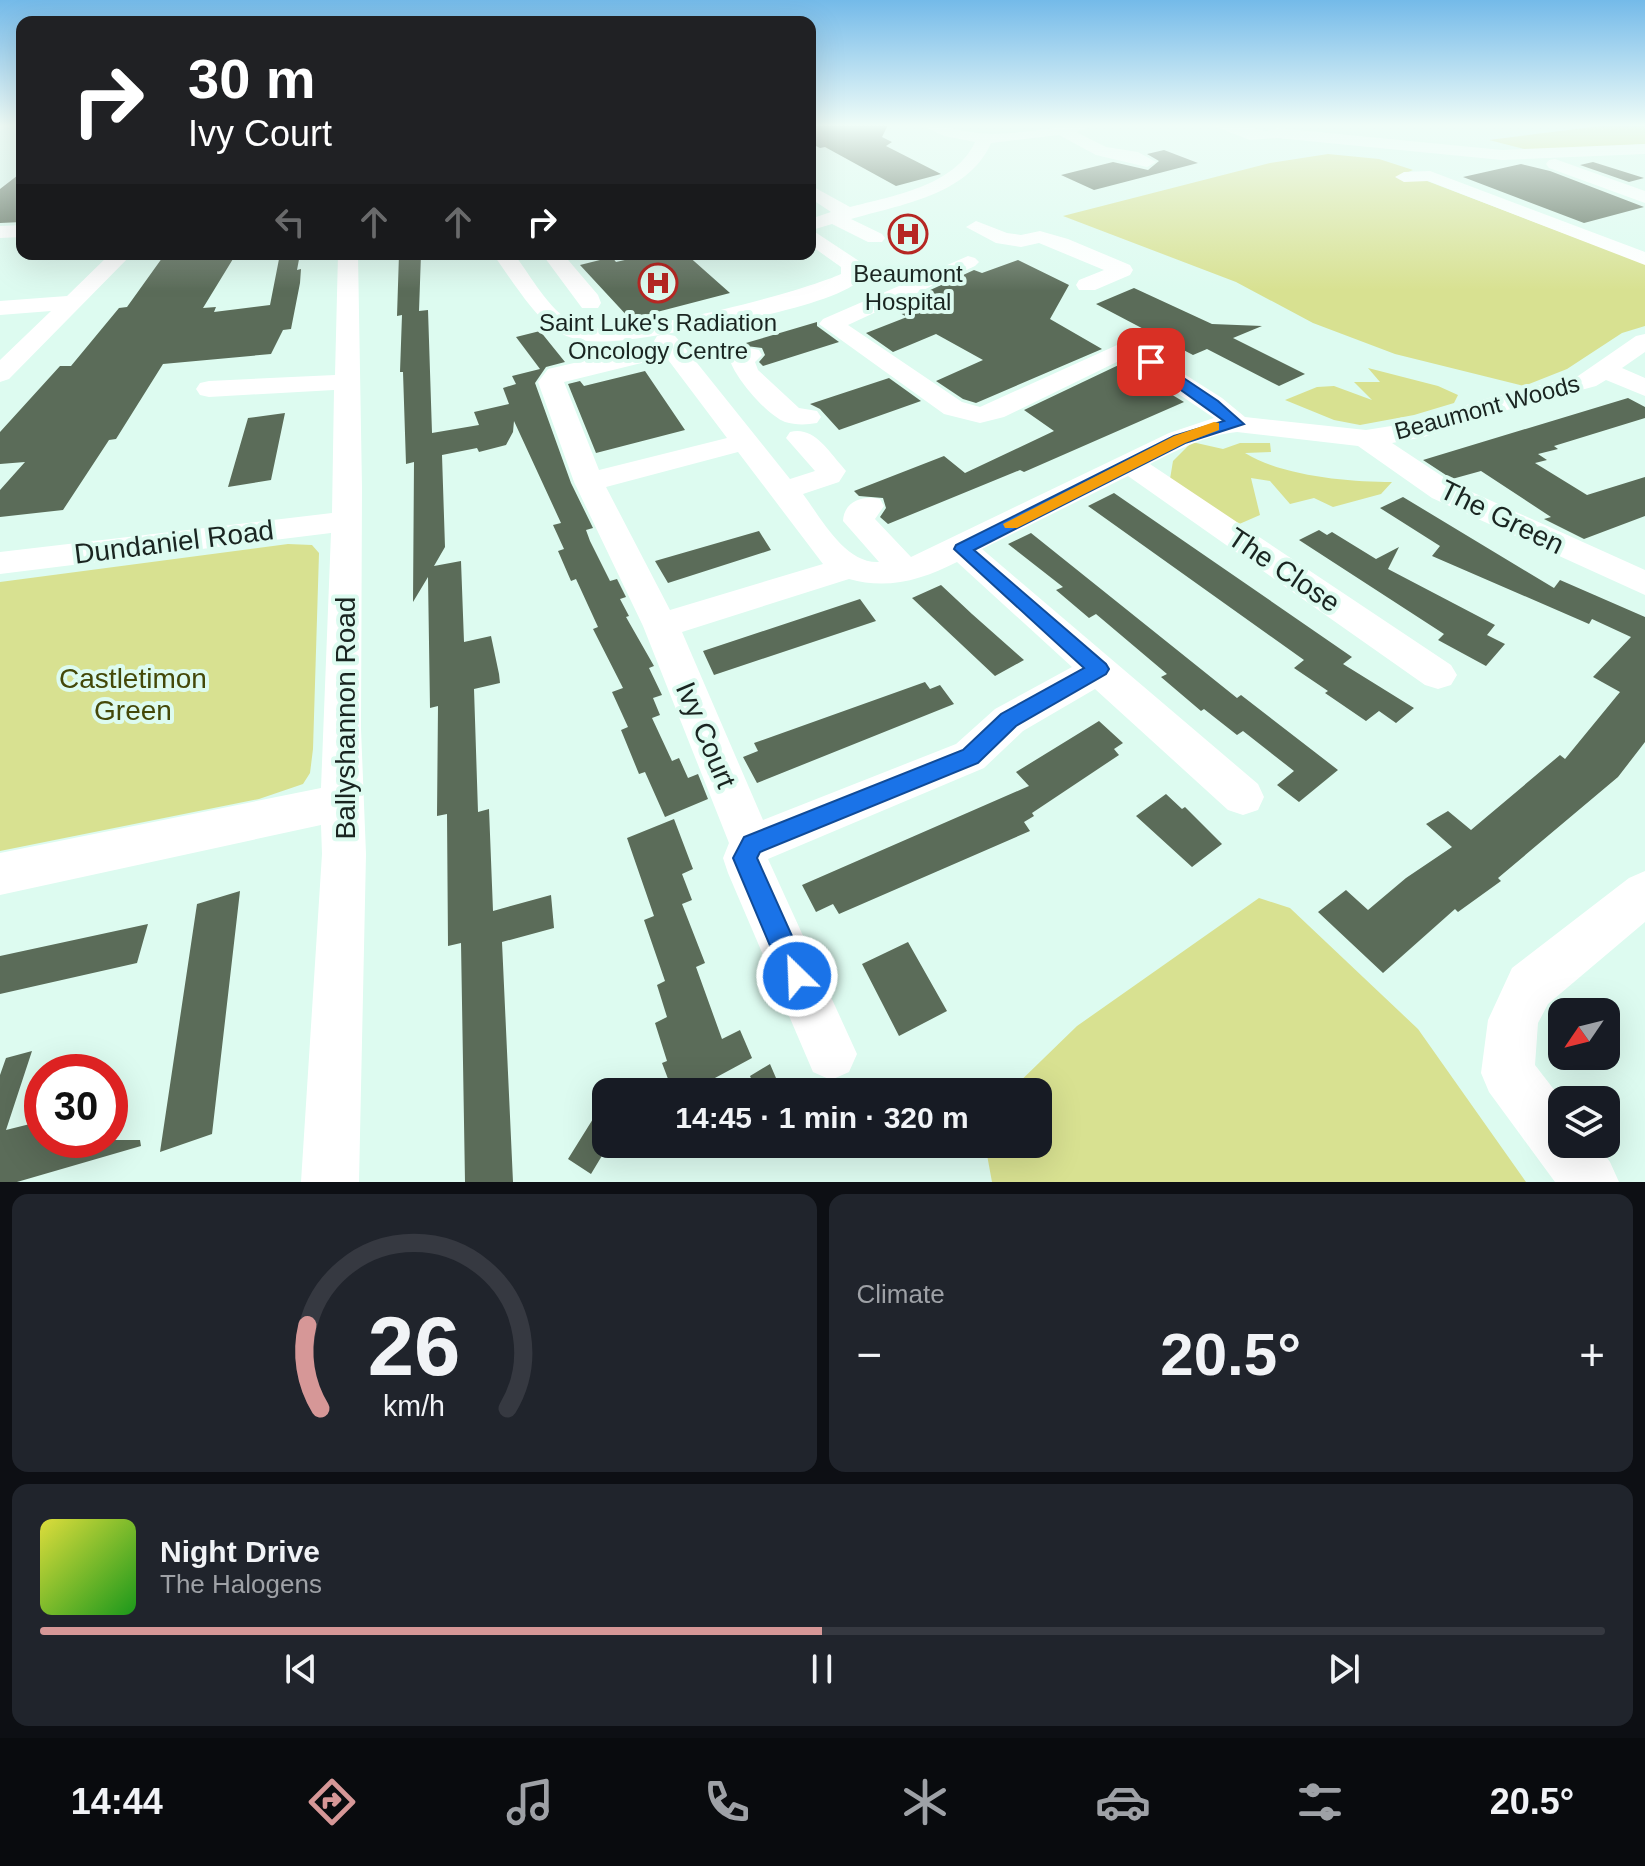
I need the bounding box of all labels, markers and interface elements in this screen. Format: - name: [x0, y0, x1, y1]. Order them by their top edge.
- text: 30 m: [188, 47, 316, 110]
- icon: right: [56, 48, 160, 152]
- text: Ivy Court: [188, 113, 332, 154]
- icon: left: [268, 200, 312, 244]
- icon: ahead: [352, 200, 396, 244]
- icon: ahead: [436, 200, 480, 244]
- icon: right: [520, 200, 564, 244]
- hospital icon: Beaumont Hospital: [887, 213, 929, 255]
- place label: Beaumont Hospital: [853, 260, 963, 315]
- hospital icon: Saint Luke's Radiation Oncology Centre: [637, 262, 679, 304]
- place label: Saint Luke's Radiation Oncology Centre: [539, 309, 777, 364]
- pin: [1117, 328, 1185, 396]
- icon: arrive: [1129, 340, 1173, 384]
- street label: Beaumont Woods: [1392, 369, 1582, 445]
- street label: The Green: [1435, 474, 1569, 560]
- street label: Dundaniel Road: [72, 514, 276, 570]
- street label: The Close: [1222, 521, 1346, 619]
- street label: Ballyshannon Road: [330, 597, 361, 839]
- park label: Castletimon Green: [59, 663, 207, 726]
- street label: Ivy Court: [670, 677, 742, 793]
- position arrow: [755, 934, 839, 1018]
- north arrow: [1548, 998, 1620, 1070]
- map controls: [1548, 998, 1620, 1158]
- speed limit sign: 30: [24, 1054, 128, 1158]
- button: layers: [1548, 1086, 1620, 1158]
- text: 14:45 · 1 min · 320 m: [675, 1101, 969, 1134]
- text: Climate: [857, 1279, 945, 1309]
- text: 26: [368, 1300, 461, 1393]
- text: 20.5°: [1160, 1321, 1301, 1388]
- text: −: [857, 1330, 882, 1379]
- text: +: [1579, 1330, 1605, 1379]
- text: km/h: [383, 1390, 445, 1422]
- text: Night Drive: [160, 1535, 320, 1568]
- text: The Halogens: [160, 1569, 322, 1599]
- icon: previous: [279, 1647, 323, 1691]
- icon: pause: [800, 1647, 844, 1691]
- icon: next: [1322, 1647, 1366, 1691]
- icon: directions: [304, 1774, 360, 1830]
- icon: music: [502, 1774, 558, 1830]
- icon: phone: [699, 1774, 755, 1830]
- icon: climate: [897, 1774, 953, 1830]
- icon: car: [1095, 1774, 1151, 1830]
- icon: filters: [1292, 1774, 1348, 1830]
- text: 14:44: [71, 1781, 163, 1822]
- text: 20.5°: [1490, 1781, 1574, 1822]

